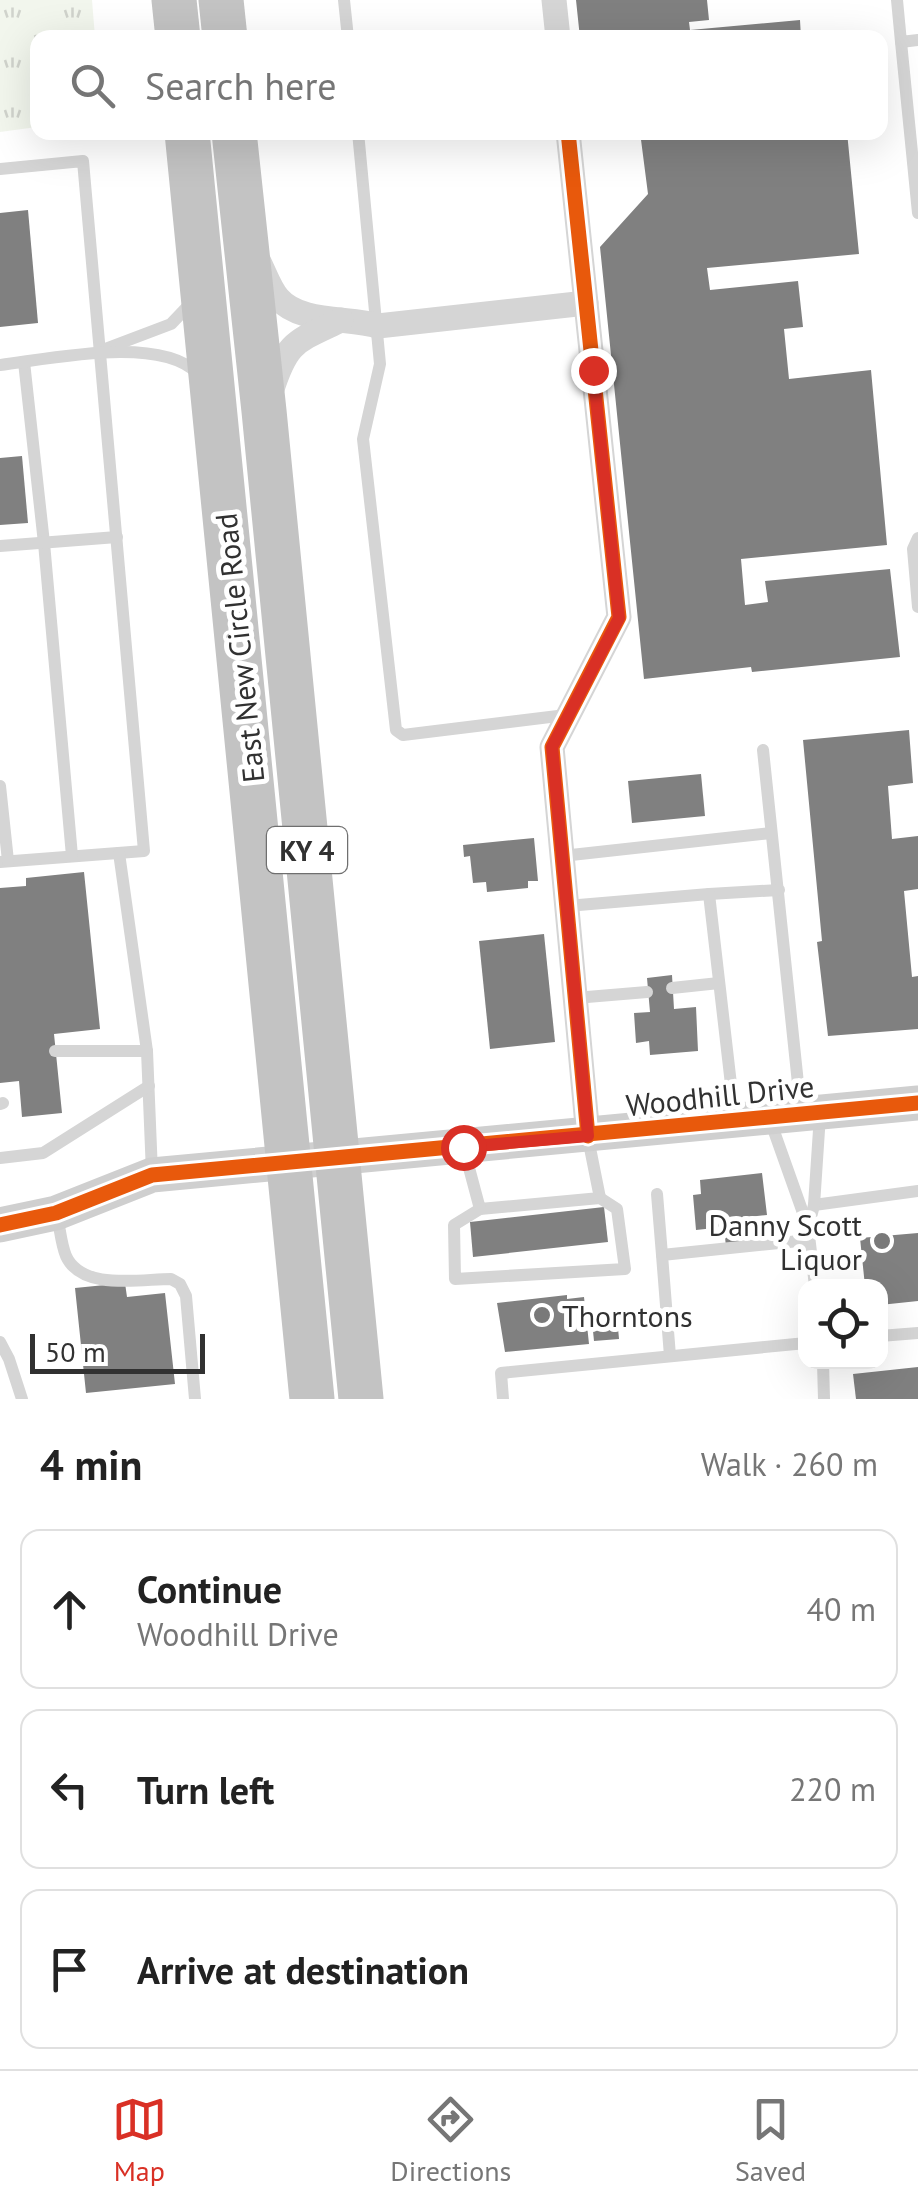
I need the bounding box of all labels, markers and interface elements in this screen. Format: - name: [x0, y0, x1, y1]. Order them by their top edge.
- search box: [30, 30, 888, 140]
- icon: search: [65, 58, 120, 113]
- text: Search here: [145, 61, 337, 110]
- route end: [571, 348, 617, 394]
- street label: East New Circle Road: [205, 511, 273, 785]
- road number: KY 4: [267, 827, 347, 873]
- street label: Woodhill Drive: [624, 1066, 816, 1124]
- route start: [441, 1125, 487, 1171]
- place label: Danny Scott Liquor: [709, 1205, 862, 1278]
- marker: Danny Scott Liquor: [871, 1230, 893, 1252]
- map controls: [798, 1279, 888, 1369]
- button: locate: [798, 1279, 888, 1369]
- place label: Thorntons: [562, 1296, 693, 1335]
- marker: Thorntons: [531, 1304, 553, 1326]
- scale bar: [30, 1329, 205, 1374]
- text: 50 m: [45, 1333, 106, 1370]
- text: 4 min: [40, 1437, 142, 1492]
- text: Walk · 260 m: [701, 1443, 878, 1485]
- text: Continue: [137, 1564, 282, 1613]
- icon: ahead: [42, 1582, 97, 1637]
- text: 40 m: [807, 1588, 876, 1630]
- text: Woodhill Drive: [137, 1613, 339, 1655]
- icon: left: [42, 1762, 97, 1817]
- text: Turn left: [137, 1765, 274, 1814]
- text: 220 m: [789, 1768, 876, 1810]
- icon: arrive: [42, 1942, 97, 1997]
- text: Arrive at destination: [137, 1945, 469, 1994]
- tab: Map: [112, 2092, 167, 2189]
- tab: Directions: [390, 2092, 511, 2189]
- tab: Saved: [735, 2092, 806, 2189]

